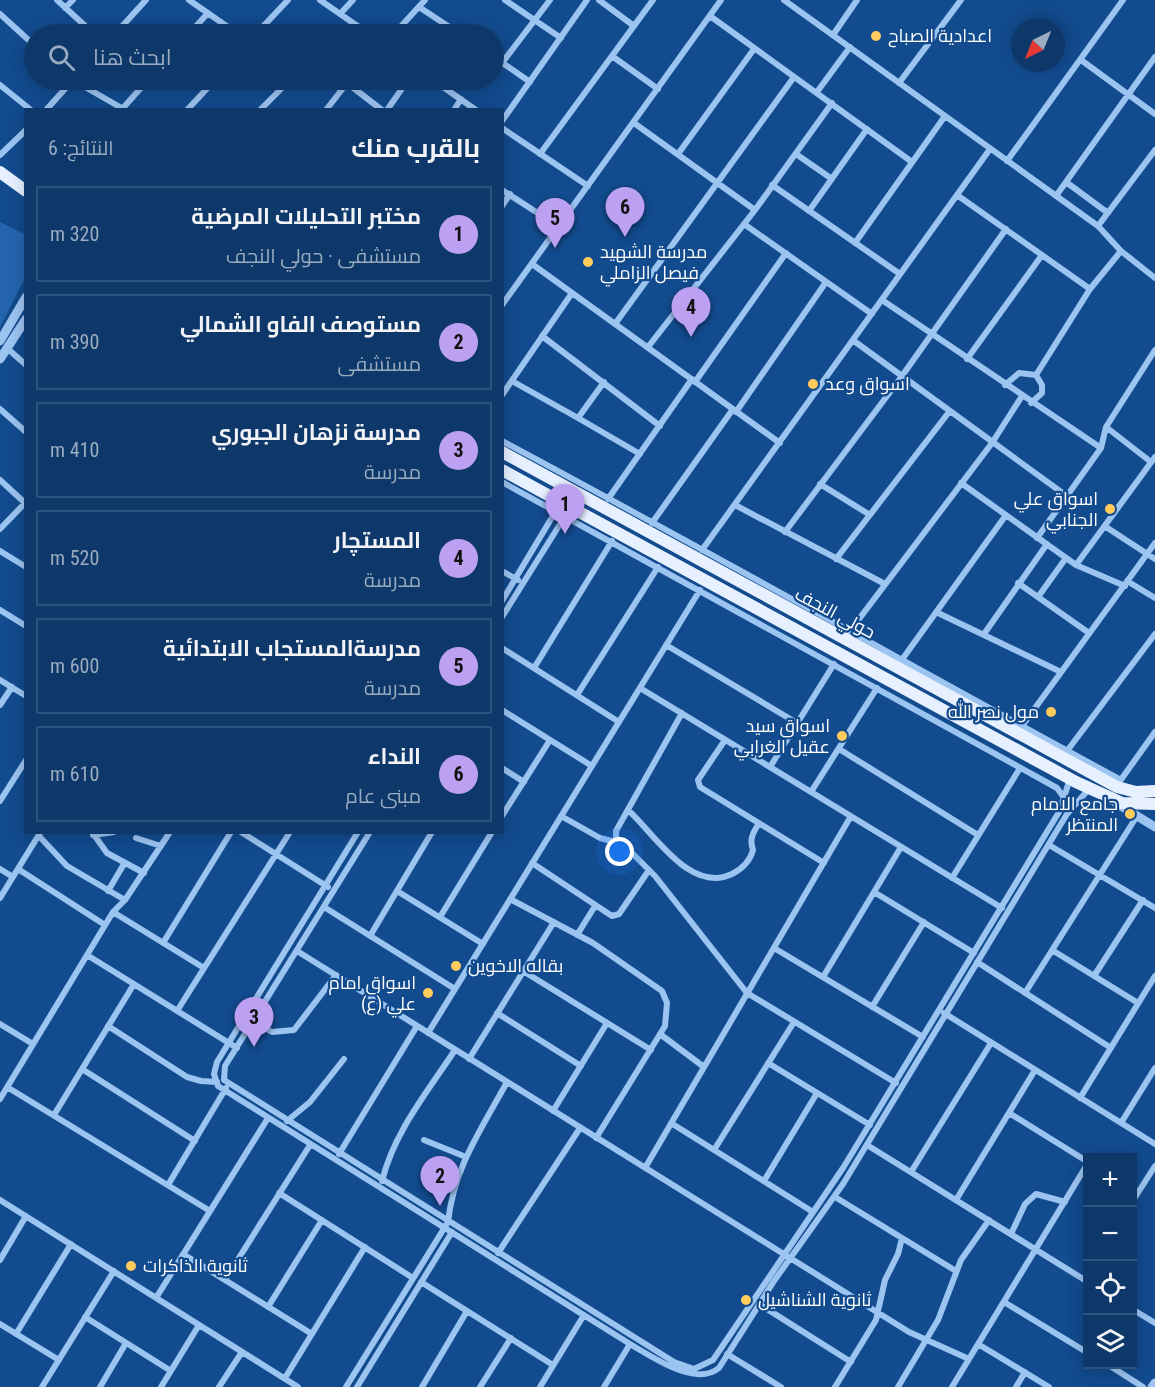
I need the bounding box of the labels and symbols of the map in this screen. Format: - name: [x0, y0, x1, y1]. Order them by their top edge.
- north arrow: [1011, 18, 1065, 72]
- place label: اعدادية الصباح: [888, 25, 992, 48]
- marker: اعدادية الصباح: [869, 29, 883, 43]
- pin: 6: [606, 188, 644, 237]
- pin: 5: [536, 198, 574, 248]
- place label: مدرسة الشهيد فيصل الزاملي: [600, 241, 707, 287]
- marker: مدرسة الشهيد فيصل الزاملي: [581, 255, 595, 269]
- pin: 4: [672, 288, 710, 337]
- place label: اسواق وعد: [825, 373, 910, 396]
- marker: اسواق وعد: [806, 377, 820, 391]
- pin: 1: [546, 484, 584, 534]
- place label: اسواق علي الجنابي: [1014, 488, 1098, 534]
- marker: اسواق علي الجنابي: [1103, 502, 1117, 516]
- street label: حولي النجف: [790, 583, 879, 646]
- place label: مول نصر الله: [948, 700, 1039, 723]
- marker: مول نصر الله: [1044, 705, 1058, 719]
- place label: اسواق سيد عقيل الغرابي: [734, 715, 830, 761]
- marker: اسواق سيد عقيل الغرابي: [835, 729, 849, 743]
- place label: جامع الامام المنتظر: [1031, 793, 1118, 836]
- marker: جامع الامام المنتظر: [1123, 807, 1137, 821]
- your location: [605, 837, 634, 866]
- place label: بقاله الاخوين: [468, 955, 563, 977]
- marker: بقاله الاخوين: [449, 959, 463, 973]
- place label: اسواق امام علي (ع): [328, 972, 416, 1018]
- marker: اسواق امام علي (ع): [421, 986, 435, 1000]
- pin: 3: [234, 998, 274, 1047]
- pin: 2: [420, 1156, 460, 1206]
- place label: ثانوية الذاكرات: [143, 1255, 248, 1277]
- marker: ثانوية الذاكرات: [124, 1259, 138, 1273]
- place label: ثانوية الشناشيل: [758, 1289, 871, 1311]
- marker: ثانوية الشناشيل: [739, 1293, 753, 1307]

